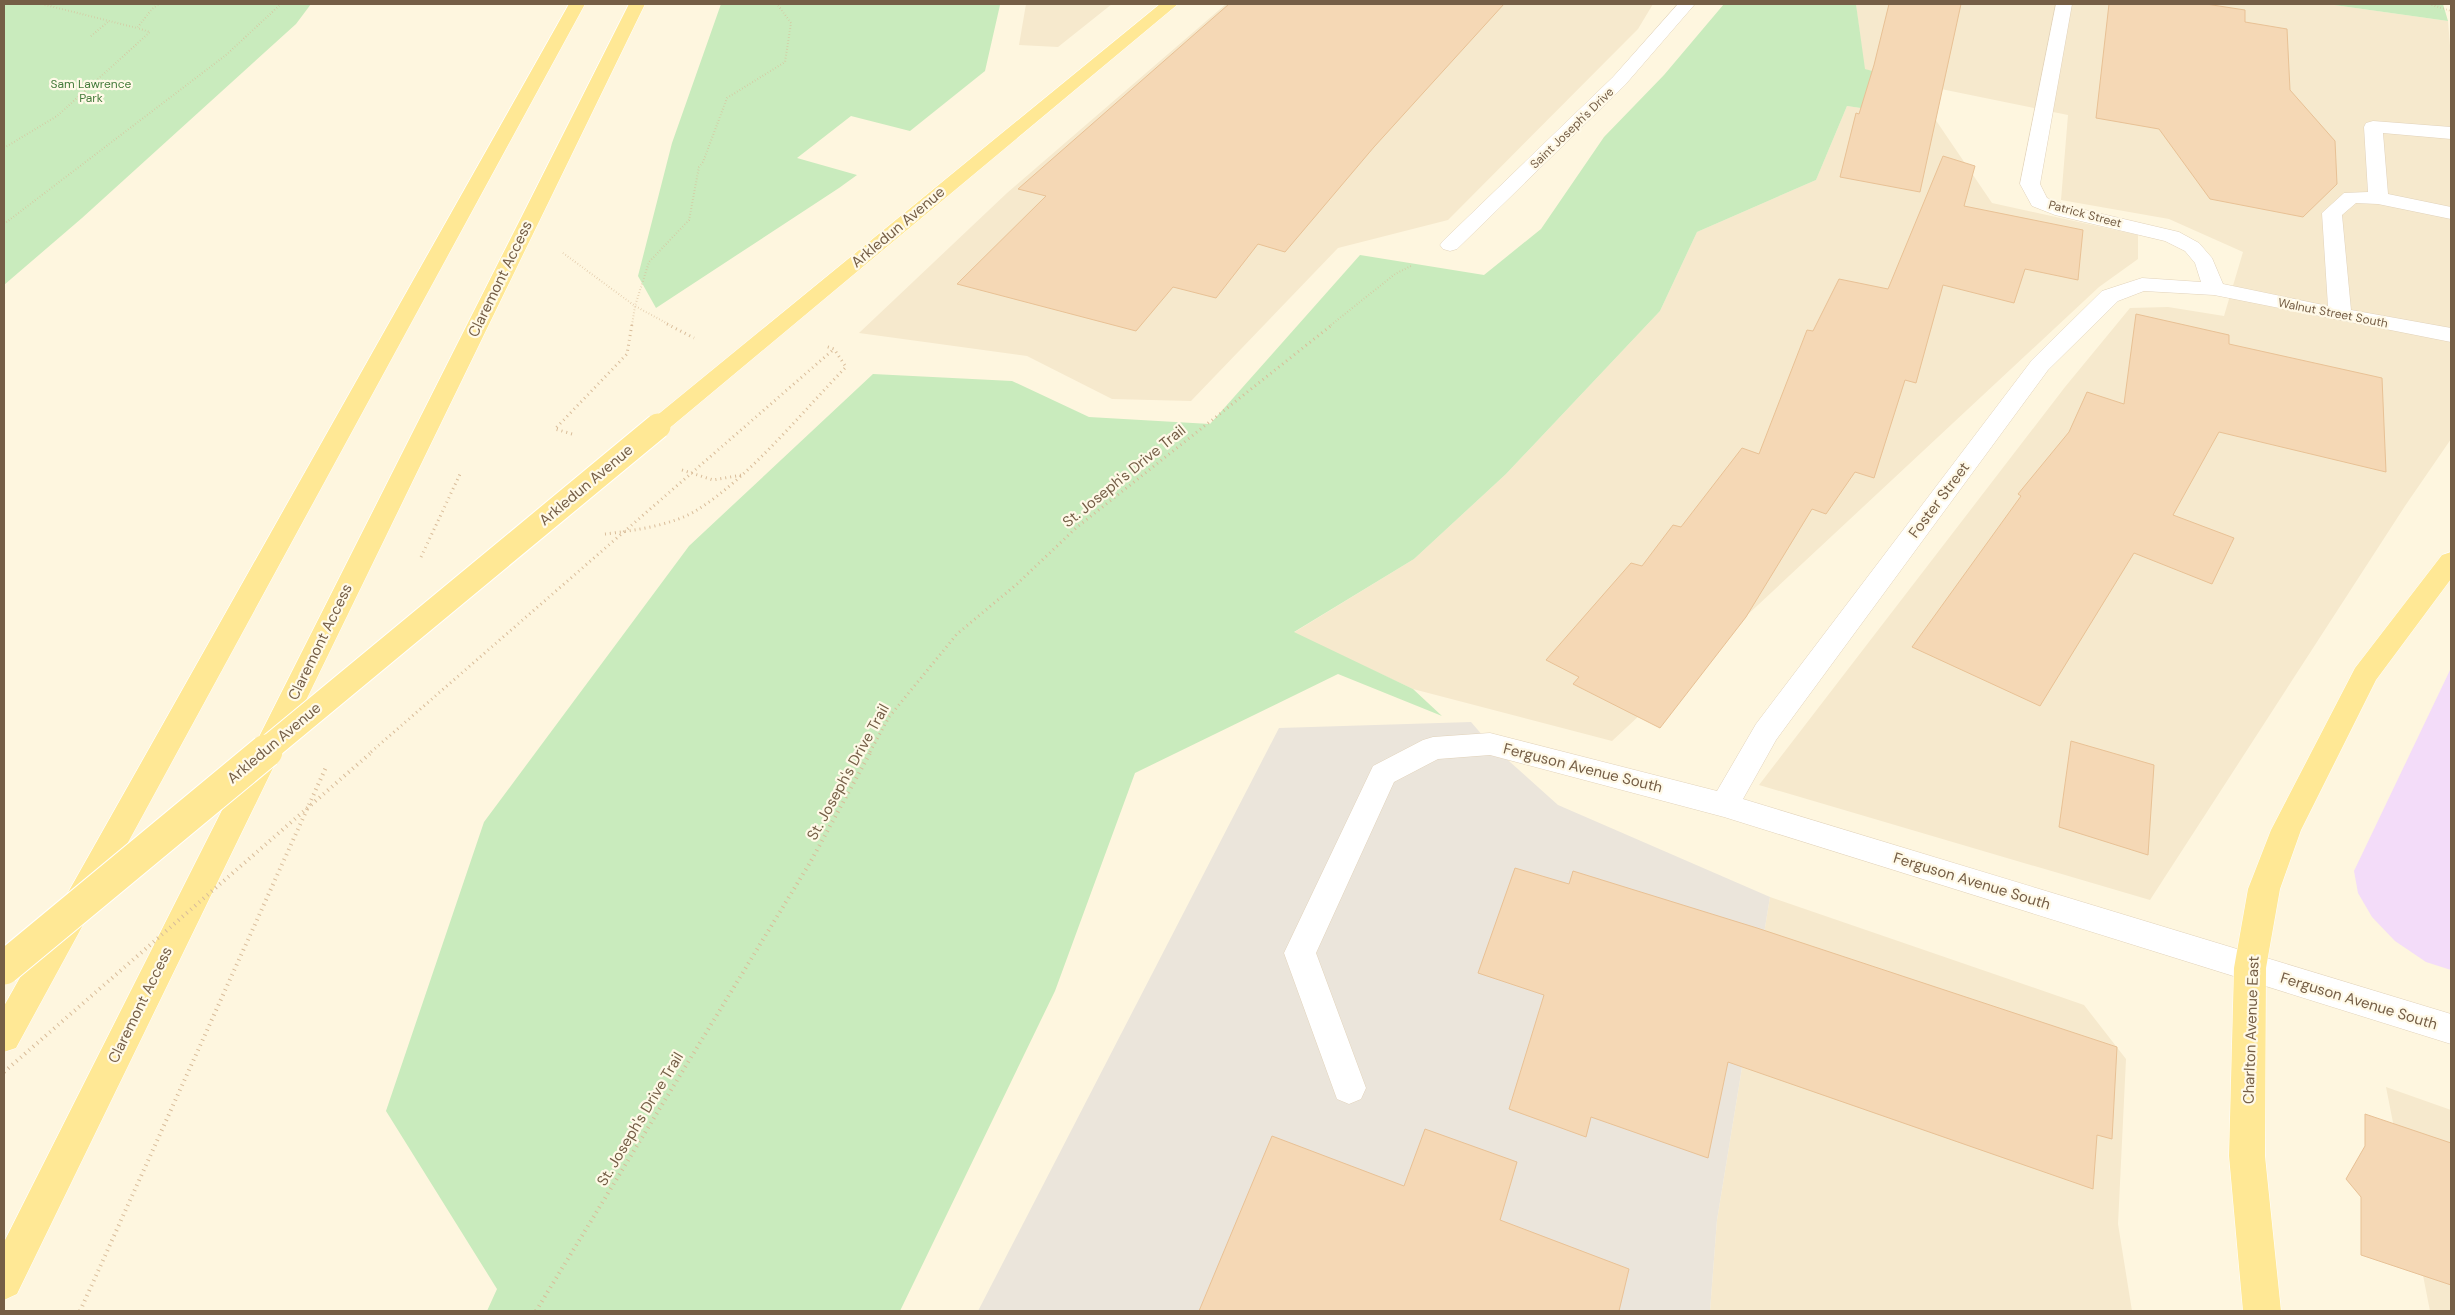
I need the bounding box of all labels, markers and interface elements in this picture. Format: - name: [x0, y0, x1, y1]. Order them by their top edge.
- park label: Sam Lawrence Park: [51, 76, 132, 106]
- street label: Saint Joseph's Drive: [1527, 84, 1617, 172]
- street label: Arkledun Avenue: [847, 182, 949, 272]
- street label: Patrick Street: [2047, 197, 2124, 232]
- street label: Claremont Access: [463, 218, 537, 340]
- street label: Walnut Street South: [2277, 294, 2389, 332]
- street label: St. Joseph's Drive Trail: [1058, 420, 1190, 532]
- street label: Arkledun Avenue: [535, 440, 637, 530]
- street label: Foster Street: [1904, 458, 1974, 542]
- street label: Claremont Access: [283, 581, 357, 703]
- street label: Arkledun Avenue: [223, 698, 325, 788]
- street label: St. Joseph's Drive Trail: [802, 700, 894, 844]
- street label: Ferguson Avenue South: [1501, 739, 1665, 797]
- street label: Ferguson Avenue South: [1891, 848, 2053, 914]
- street label: Claremont Access: [103, 944, 177, 1066]
- street label: Charlton Avenue East: [2238, 955, 2264, 1104]
- street label: Ferguson Avenue South: [2278, 968, 2440, 1034]
- street label: St. Joseph's Drive Trail: [592, 1048, 688, 1190]

